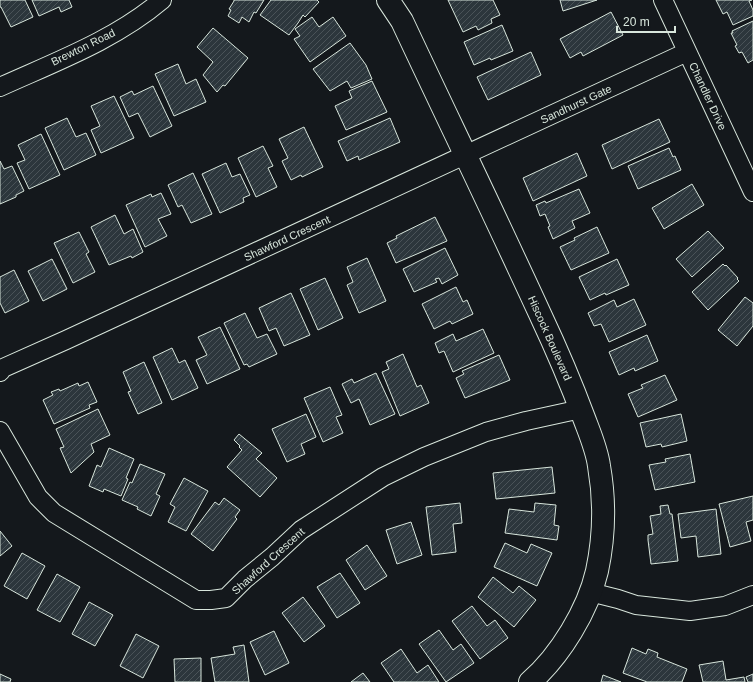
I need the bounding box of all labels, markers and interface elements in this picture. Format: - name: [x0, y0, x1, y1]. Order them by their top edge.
- scale bar: [617, 8, 675, 34]
- text: 20 m: [623, 15, 650, 29]
- street label: Brewton Road: [49, 26, 117, 68]
- street label: Chandler Drive: [687, 60, 729, 132]
- street label: Sandhurst Gate: [539, 82, 613, 126]
- street label: Shawford Crescent: [242, 213, 332, 263]
- street label: Hiscock Boulevard: [526, 294, 574, 382]
- street label: Shawford Crescent: [229, 525, 307, 597]

